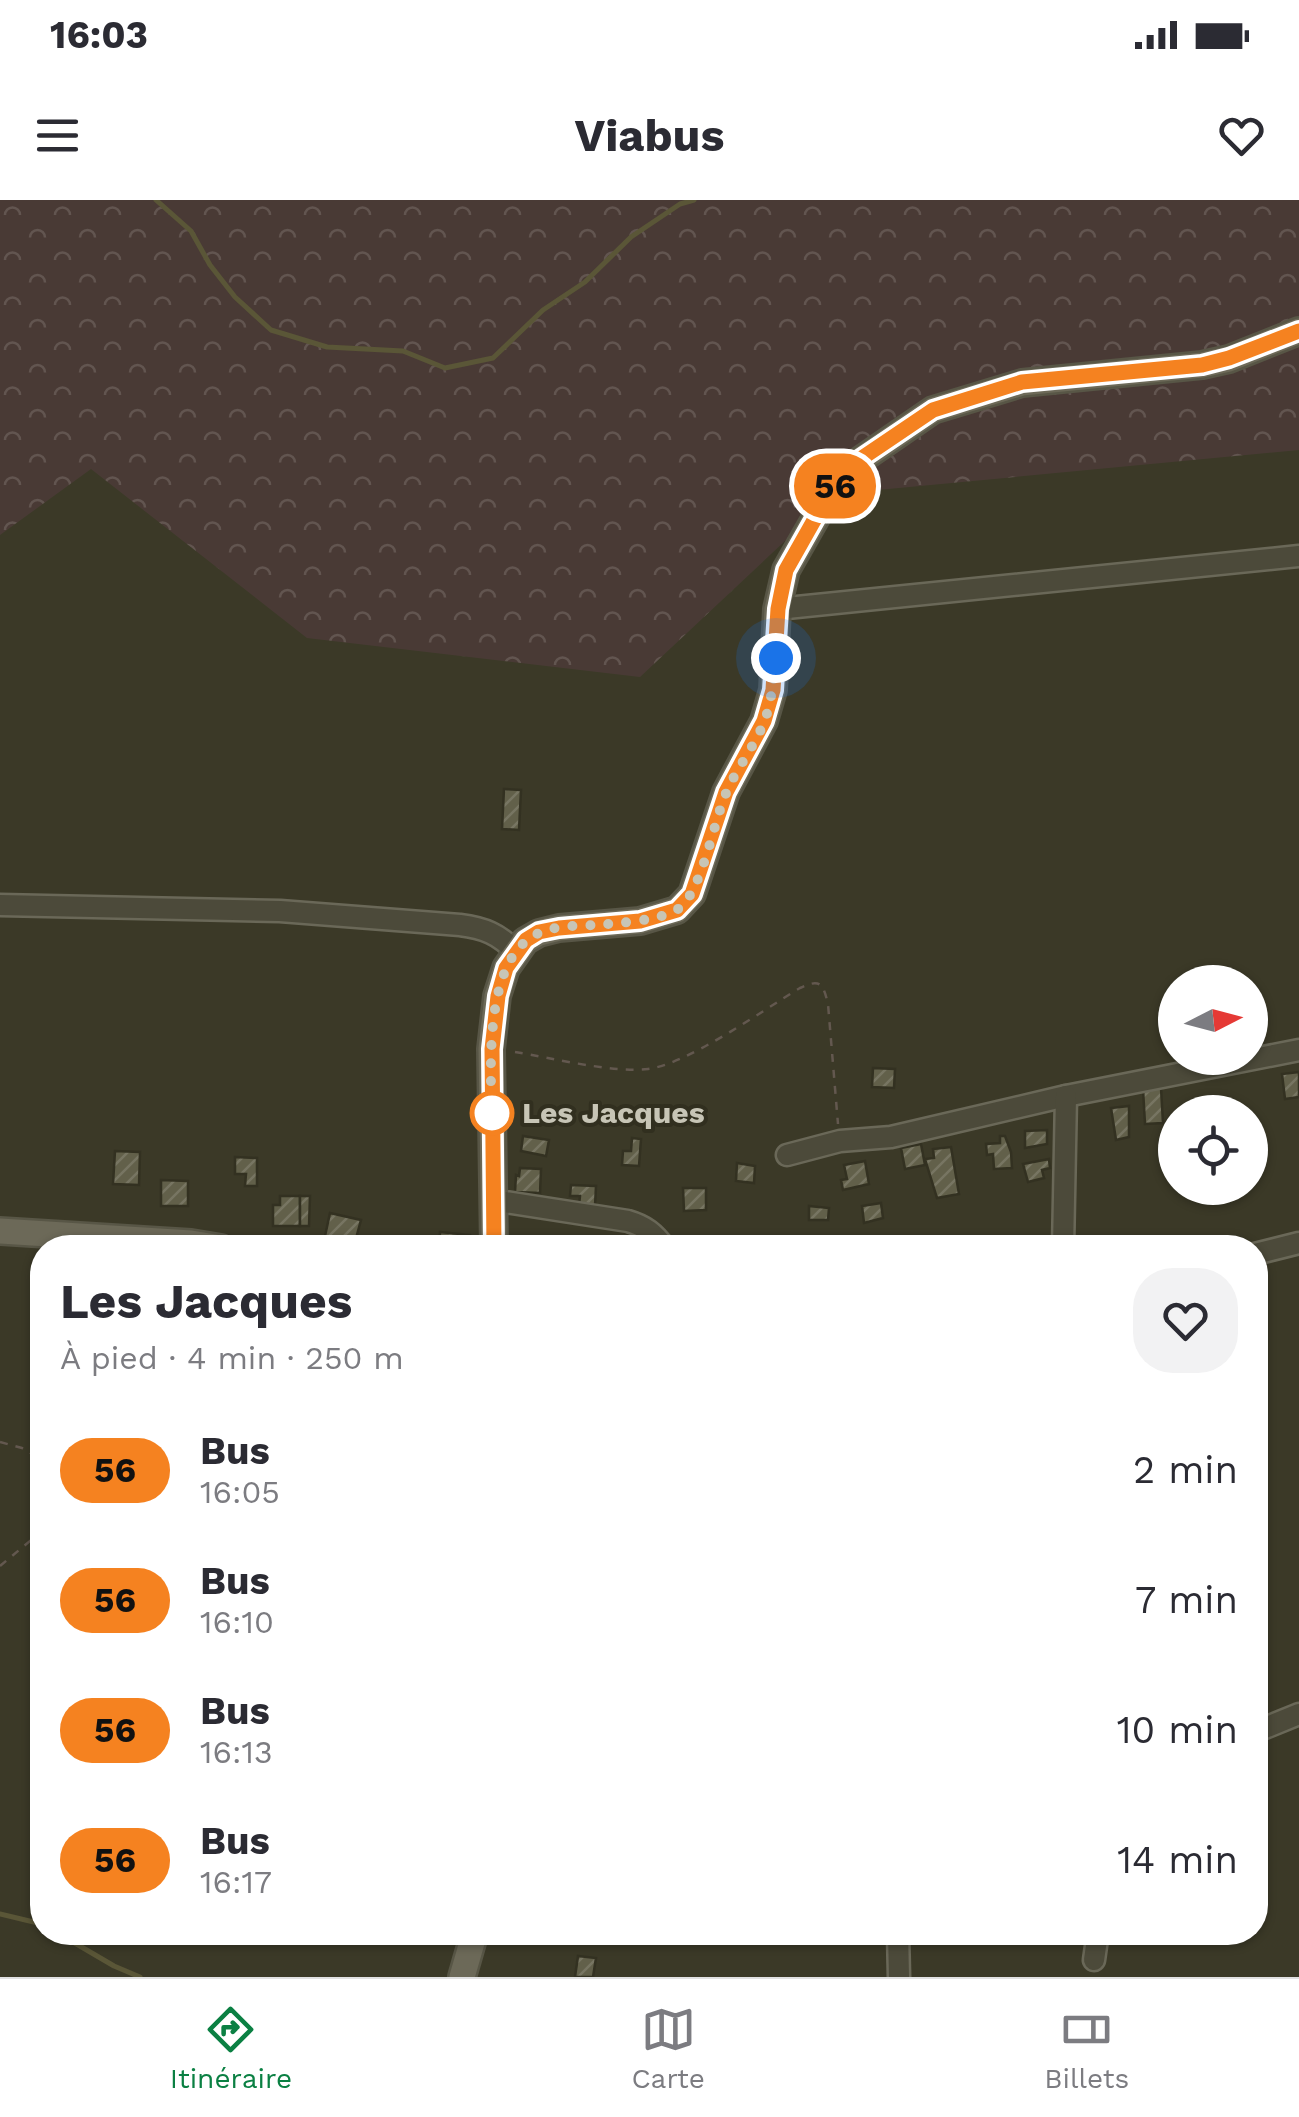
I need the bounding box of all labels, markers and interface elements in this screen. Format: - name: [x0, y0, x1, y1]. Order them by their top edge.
- text: 16:03: [50, 13, 148, 57]
- icon: menu: [30, 108, 85, 163]
- icon: heart: [1214, 108, 1269, 163]
- text: Viabus: [575, 109, 724, 162]
- line badge: 56: [790, 454, 880, 518]
- text: 56: [814, 465, 856, 507]
- your location: [751, 633, 801, 683]
- north arrow: [1158, 965, 1268, 1075]
- map controls: [1158, 965, 1268, 1205]
- marker: Les Jacques: [471, 1092, 513, 1134]
- place label: Les Jacques: [522, 1095, 705, 1130]
- button: locate: [1158, 1095, 1268, 1205]
- button: heart: [1133, 1268, 1238, 1373]
- text: Les Jacques: [60, 1273, 352, 1330]
- text: À pied · 4 min · 250 m: [60, 1339, 404, 1377]
- text: Bus: [200, 1429, 270, 1473]
- text: 2 min: [1133, 1448, 1238, 1492]
- text: 56: [94, 1449, 136, 1491]
- text: 16:05: [200, 1473, 280, 1511]
- text: Bus: [200, 1559, 270, 1603]
- text: 7 min: [1135, 1578, 1238, 1622]
- text: 56: [94, 1579, 136, 1621]
- text: 16:10: [200, 1603, 274, 1641]
- text: Bus: [200, 1689, 270, 1733]
- text: 10 min: [1117, 1708, 1238, 1752]
- text: 56: [94, 1709, 136, 1751]
- text: 16:13: [200, 1733, 273, 1771]
- text: Bus: [200, 1819, 270, 1863]
- text: 14 min: [1117, 1838, 1238, 1882]
- text: 56: [94, 1839, 136, 1881]
- text: 16:17: [200, 1863, 272, 1901]
- tab: Itinéraire: [170, 2002, 292, 2095]
- tab: Carte: [631, 2002, 705, 2095]
- tab: Billets: [1044, 2002, 1129, 2095]

